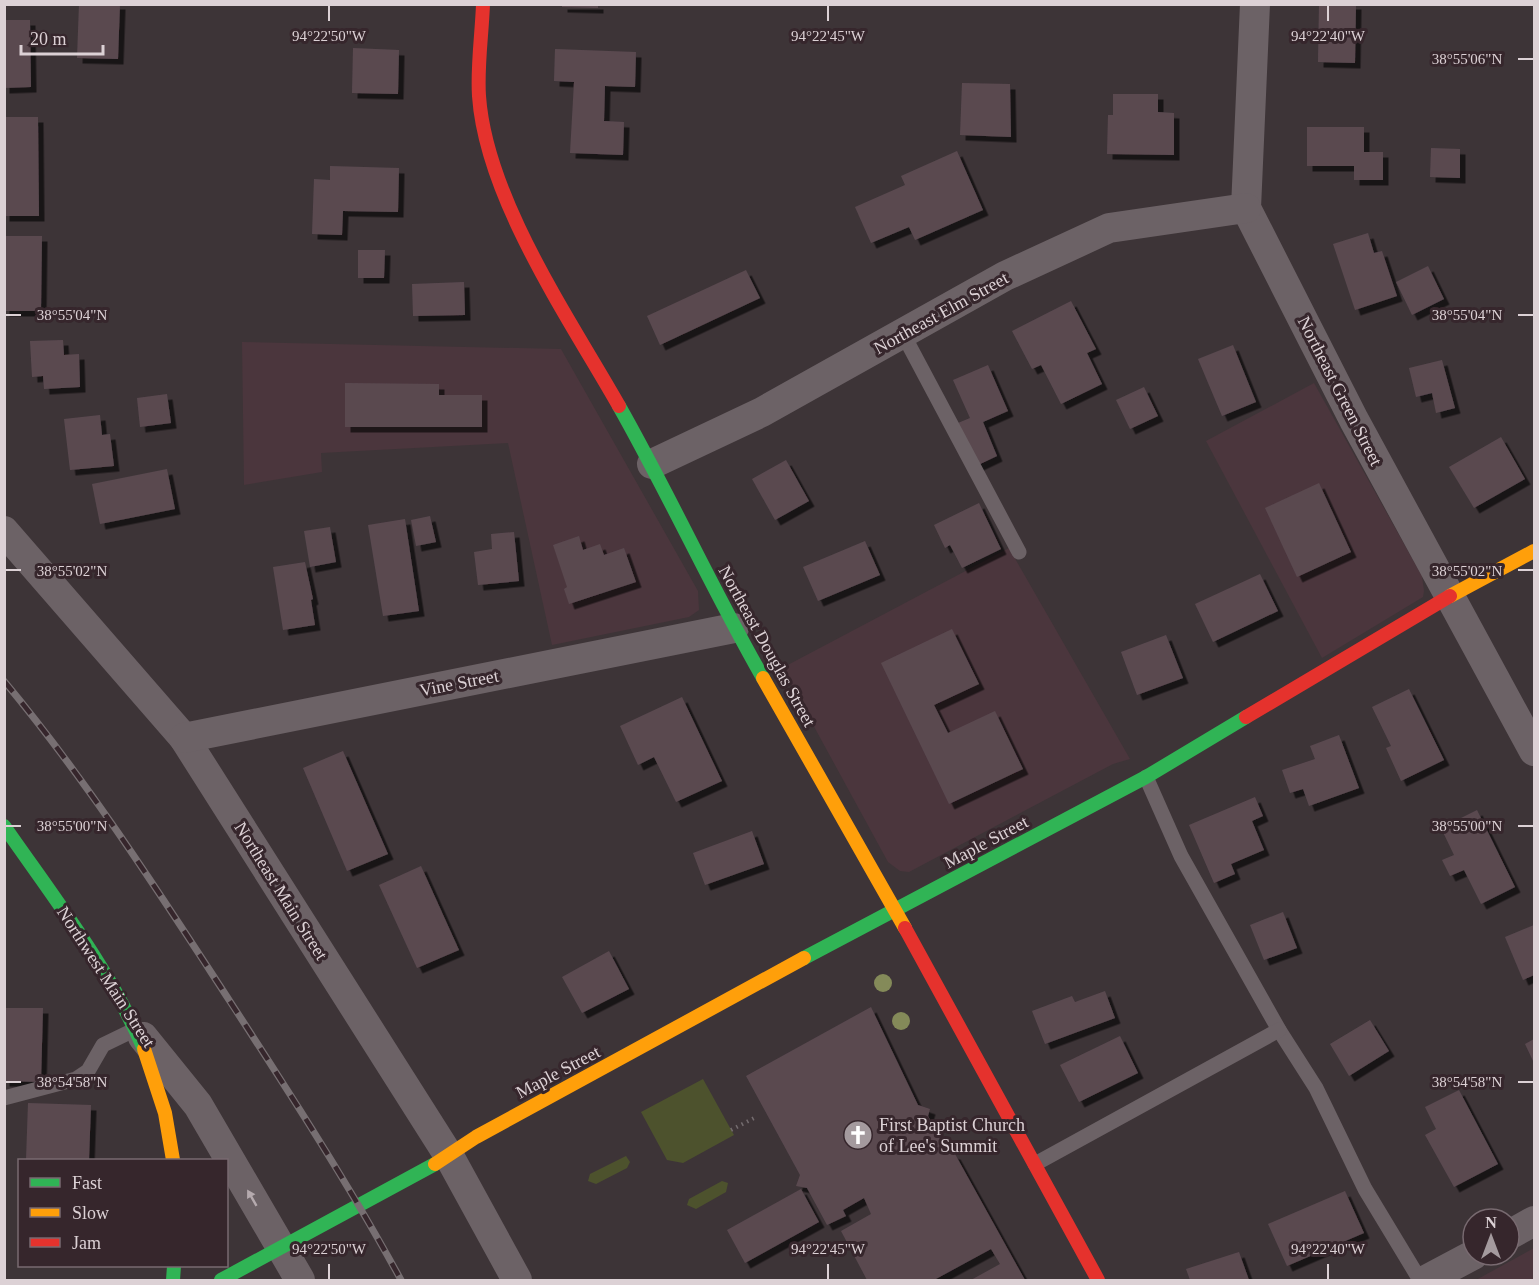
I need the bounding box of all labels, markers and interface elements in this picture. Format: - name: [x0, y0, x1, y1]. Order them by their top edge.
- scale bar: [21, 18, 104, 56]
- text: 94°22'50"W: [292, 28, 367, 44]
- text: 94°22'45"W: [791, 28, 866, 44]
- text: 94°22'40"W: [1291, 28, 1366, 44]
- text: 20 m: [30, 29, 67, 49]
- text: 38°55'06"N: [1432, 51, 1502, 67]
- street label: Northeast Elm Street: [870, 268, 1012, 358]
- text: 38°55'04"N: [37, 307, 107, 323]
- text: 38°55'04"N: [1432, 307, 1502, 323]
- street label: Northeast Green Street: [1294, 313, 1386, 469]
- street label: Northeast Douglas Street: [714, 562, 820, 730]
- text: 38°55'02"N: [37, 563, 107, 579]
- text: 38°55'02"N: [1432, 563, 1502, 579]
- street label: Vine Street: [418, 666, 500, 700]
- street label: Maple Street: [940, 811, 1032, 873]
- text: 38°55'00"N: [37, 818, 107, 834]
- street label: Northeast Main Street: [230, 818, 332, 964]
- text: 38°55'00"N: [1432, 818, 1502, 834]
- street label: Northwest Main Street: [53, 903, 159, 1051]
- street label: Maple Street: [512, 1041, 604, 1103]
- text: 38°54'58"N: [37, 1074, 107, 1090]
- text: 38°54'58"N: [1432, 1074, 1502, 1090]
- place label: First Baptist Church of Lee's Summit: [879, 1115, 1025, 1156]
- church icon: First Baptist Church of Lee's Summit: [842, 1119, 874, 1151]
- legend: [18, 1159, 228, 1267]
- text: Fast: [72, 1173, 102, 1193]
- one-way arrow: [247, 1189, 257, 1206]
- text: Slow: [72, 1203, 109, 1223]
- north arrow: [1461, 1207, 1521, 1267]
- text: N: [1485, 1214, 1497, 1231]
- text: Jam: [72, 1233, 101, 1253]
- text: 94°22'50"W: [292, 1241, 367, 1257]
- text: 94°22'45"W: [791, 1241, 866, 1257]
- text: 94°22'40"W: [1291, 1241, 1366, 1257]

